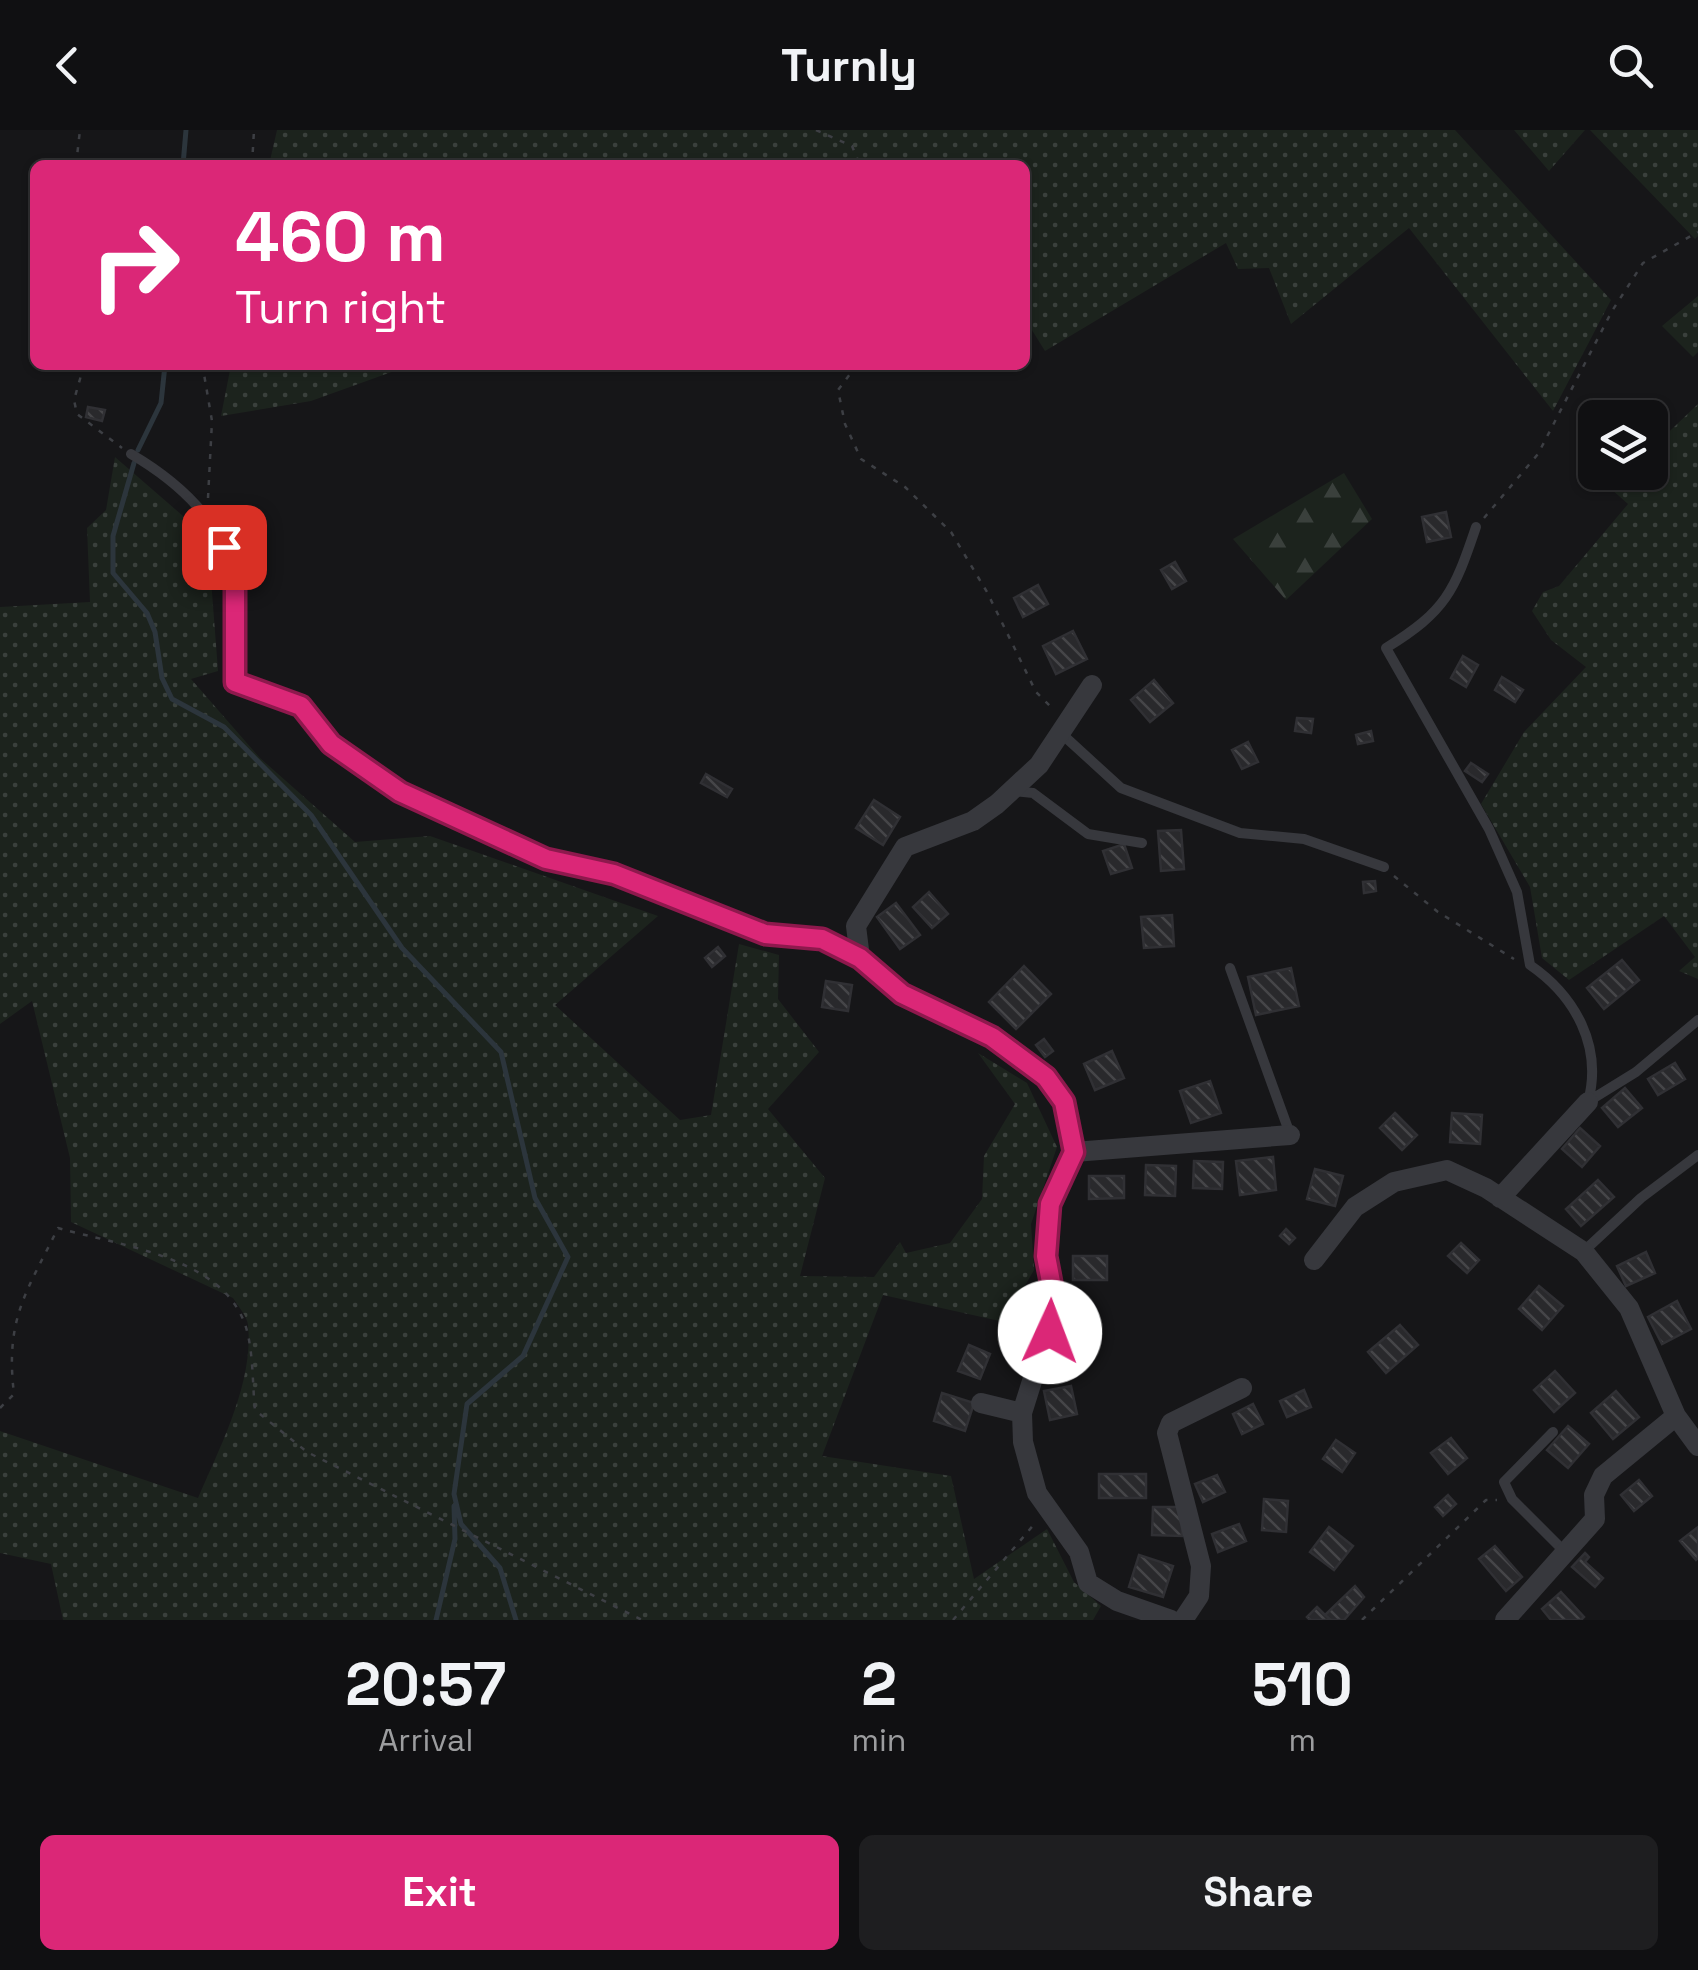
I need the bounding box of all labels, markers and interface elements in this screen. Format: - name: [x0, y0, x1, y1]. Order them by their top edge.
- text: Turnly: [781, 37, 917, 94]
- icon: back: [40, 38, 95, 93]
- icon: search: [1603, 38, 1658, 93]
- text: 460 m: [235, 192, 446, 281]
- icon: right: [70, 200, 200, 330]
- text: Turn right: [235, 279, 446, 336]
- map controls: [1578, 400, 1668, 490]
- button: layers: [1578, 400, 1668, 490]
- pin: [182, 505, 267, 590]
- icon: arrive: [197, 520, 252, 575]
- position arrow: [998, 1280, 1102, 1384]
- text: 20:57: [345, 1646, 506, 1723]
- text: 2: [861, 1646, 897, 1723]
- text: 510: [1252, 1646, 1353, 1723]
- text: Arrival: [378, 1720, 473, 1760]
- text: min: [851, 1720, 906, 1760]
- text: m: [1288, 1720, 1316, 1760]
- button: Exit: [40, 1835, 839, 1950]
- button: Share: [859, 1835, 1658, 1950]

